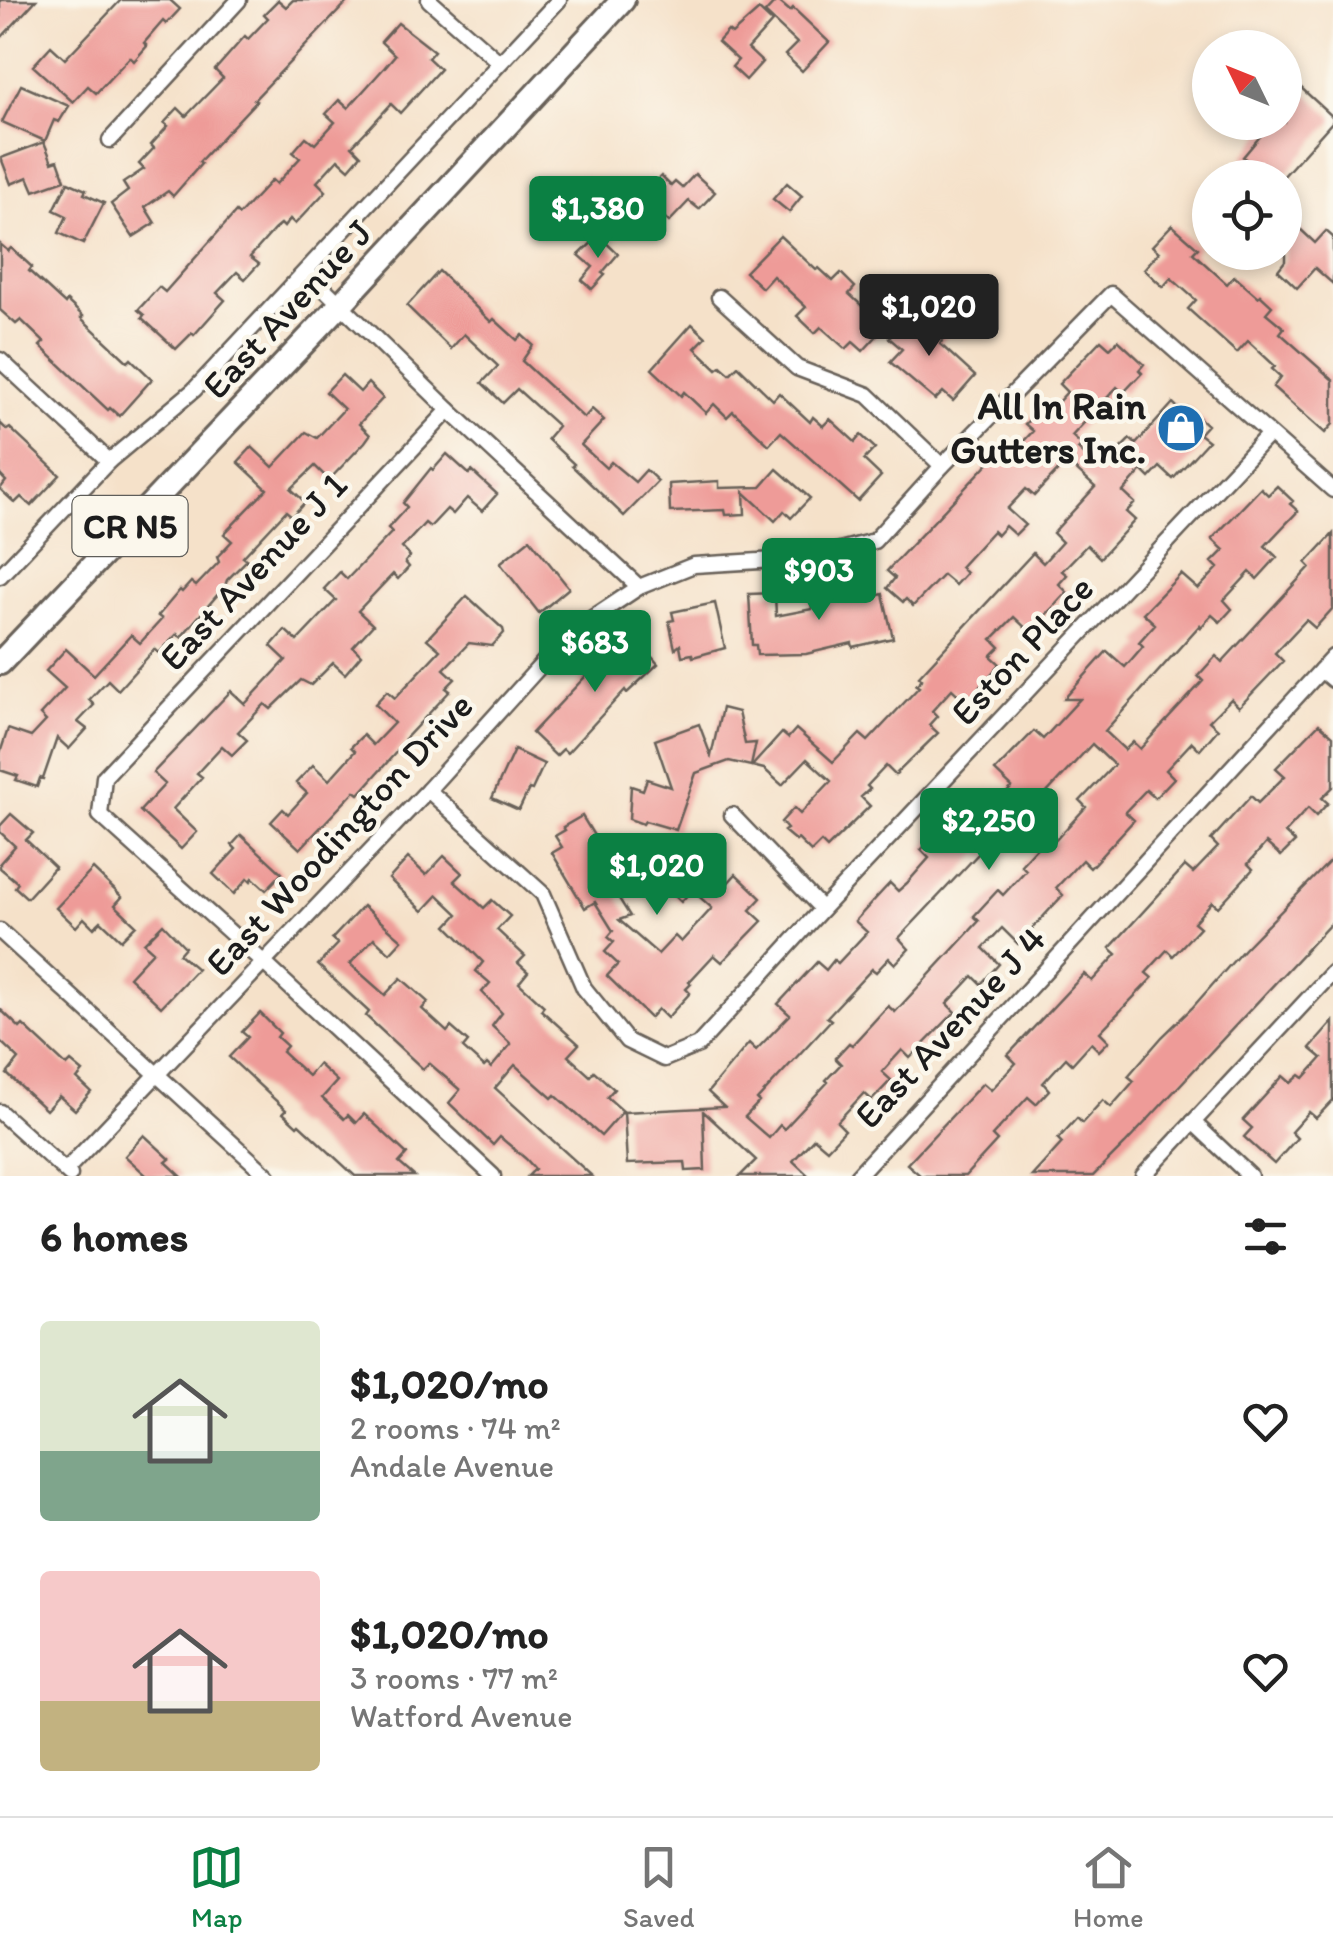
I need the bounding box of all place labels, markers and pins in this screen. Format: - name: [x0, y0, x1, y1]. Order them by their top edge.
- pin: $1,380: [517, 176, 679, 261]
- pin: $1,020: [848, 274, 1010, 359]
- place label: All In Rain Gutters Inc.: [950, 383, 1147, 473]
- shop icon: All In Rain Gutters Inc.: [1155, 402, 1207, 454]
- pin: $903: [760, 538, 878, 623]
- pin: $683: [536, 610, 654, 695]
- pin: $2,250: [908, 788, 1070, 873]
- pin: $1,020: [576, 833, 738, 918]

